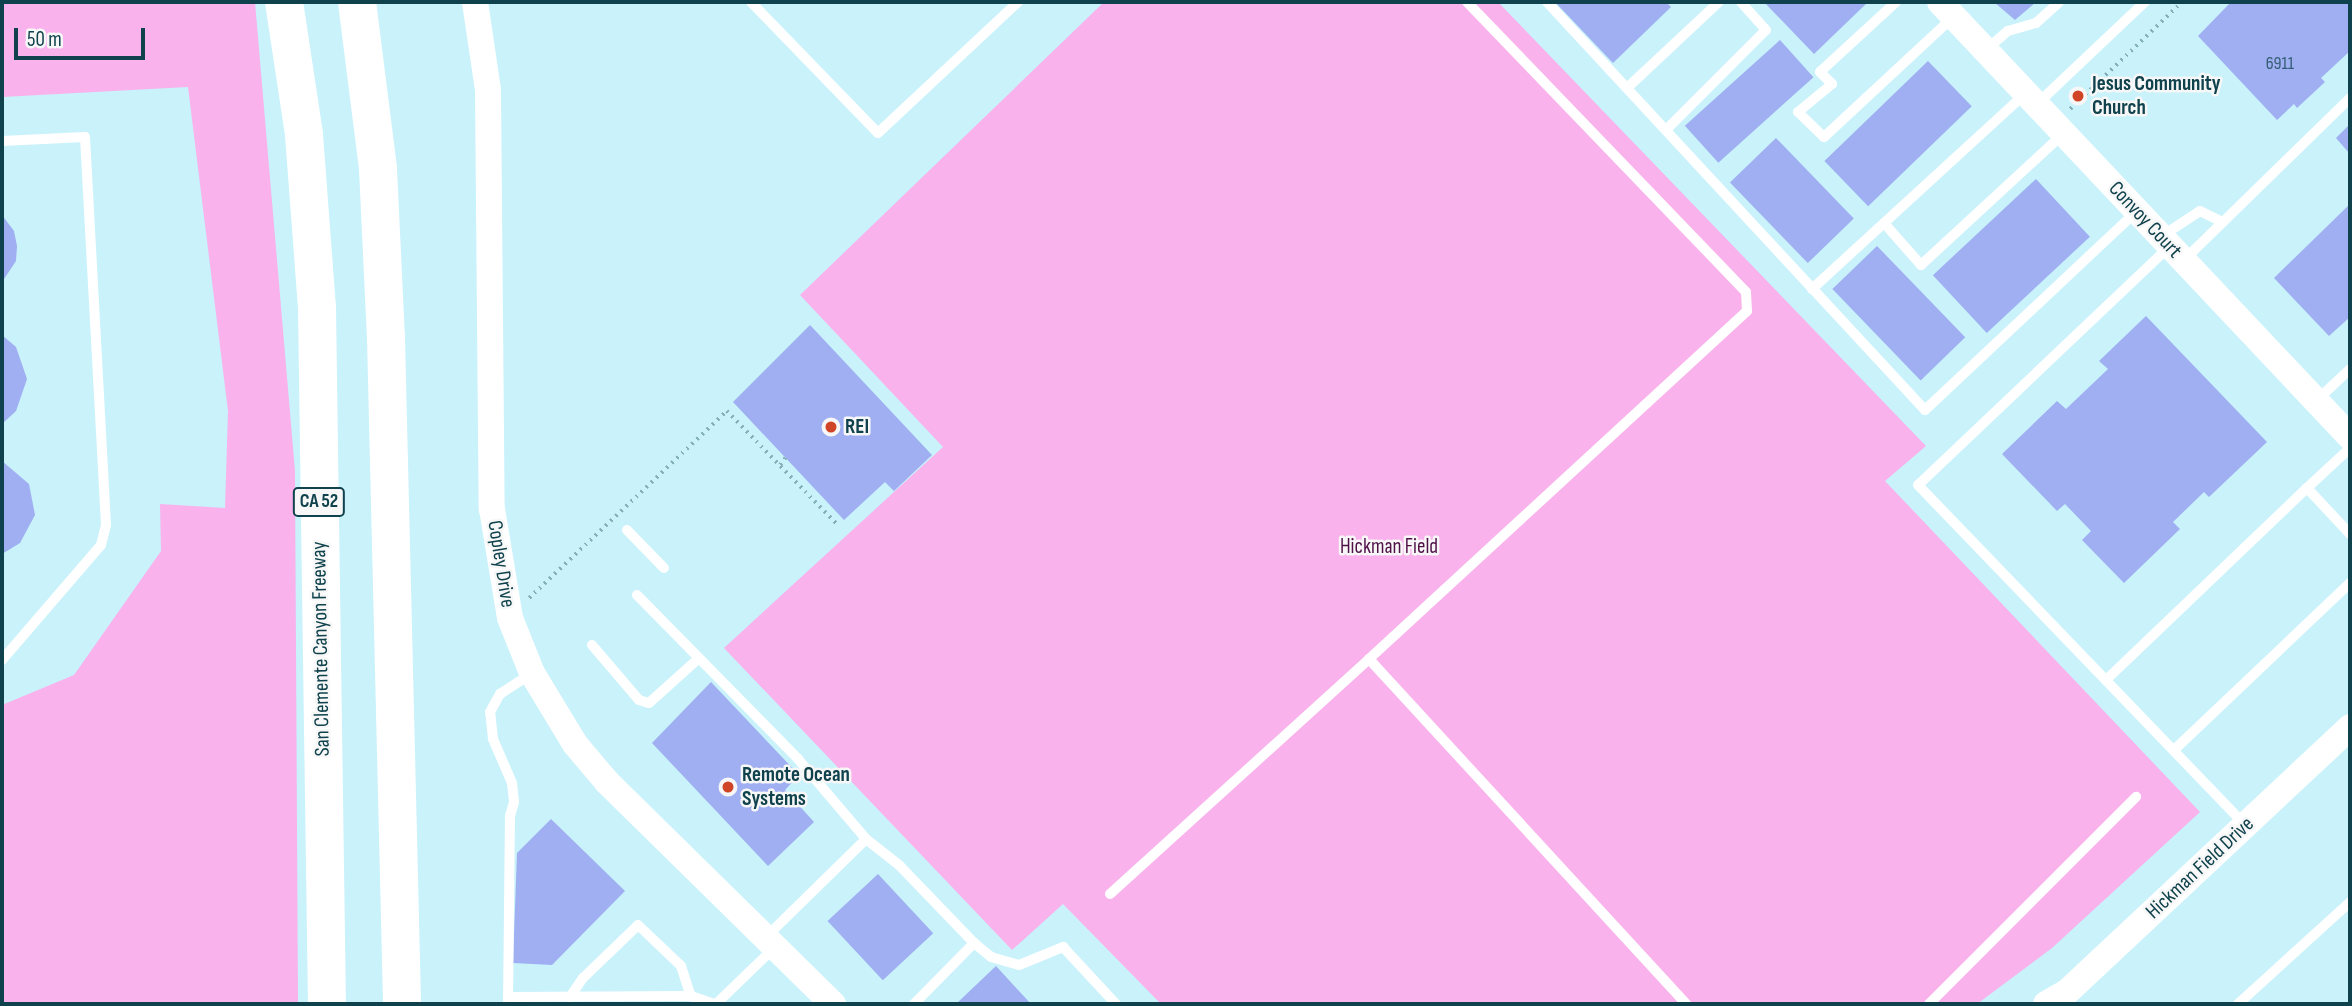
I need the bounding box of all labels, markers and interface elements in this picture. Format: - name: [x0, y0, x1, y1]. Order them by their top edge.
- scale bar: [18, 14, 149, 58]
- text: 50 m: [27, 27, 62, 52]
- house number: 6911: [2266, 53, 2294, 75]
- place label: Jesus Community Church: [2092, 71, 2221, 121]
- marker: Jesus Community Church: [2070, 88, 2086, 104]
- street label: Convoy Court: [2103, 176, 2187, 264]
- place label: REI: [845, 414, 869, 440]
- marker: REI: [823, 419, 839, 435]
- road number: CA 52: [293, 486, 345, 517]
- street label: Copley Drive: [482, 519, 520, 609]
- park label: Hickman Field: [1340, 534, 1438, 560]
- street label: San Clemente Canyon Freeway: [307, 541, 335, 757]
- place label: Remote Ocean Systems: [742, 762, 850, 812]
- marker: Remote Ocean Systems: [720, 779, 736, 795]
- street label: Hickman Field Drive: [2141, 812, 2259, 924]

